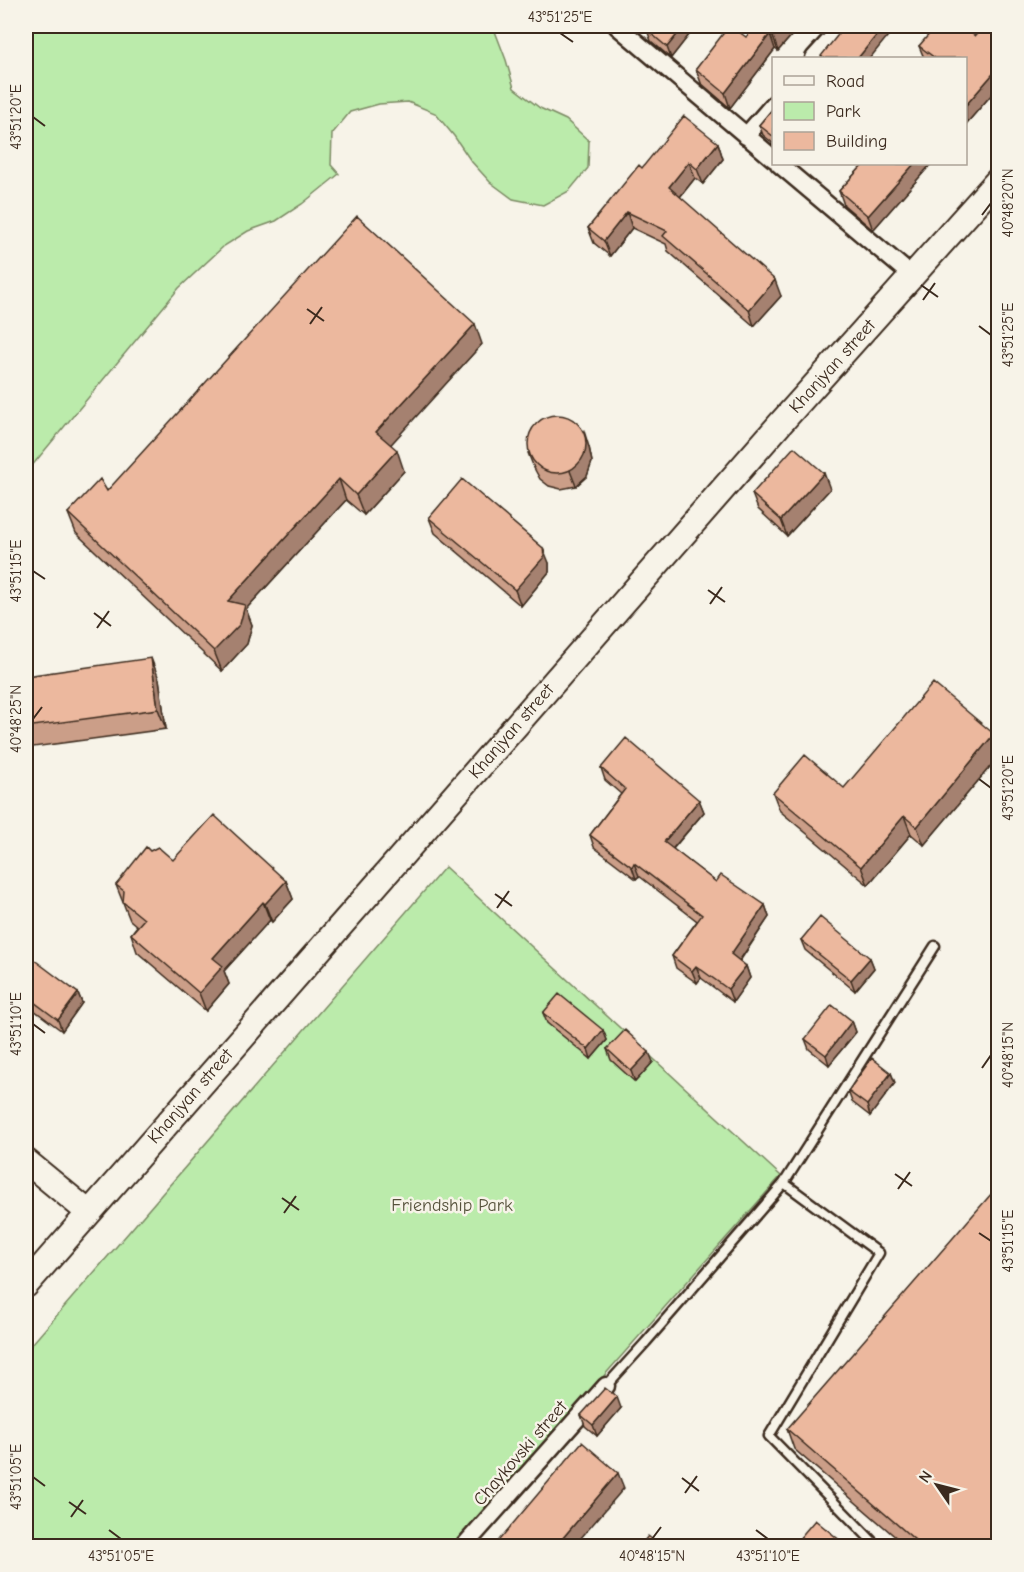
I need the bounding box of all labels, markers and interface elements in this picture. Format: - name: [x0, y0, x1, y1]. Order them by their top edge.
- text: 43°51'25"E: [528, 8, 592, 26]
- legend: [772, 57, 967, 165]
- text: Road: [826, 71, 865, 92]
- text: 43°51'20"E: [7, 84, 25, 150]
- text: Park: [826, 101, 861, 122]
- text: Building: [826, 131, 888, 152]
- text: 40°48'20"N: [999, 168, 1017, 238]
- text: 43°51'25"E: [999, 303, 1017, 367]
- street label: Khanjyan street: [785, 315, 881, 418]
- text: 43°51'15"E: [7, 540, 25, 602]
- street label: Khanjyan street: [464, 679, 559, 783]
- text: 40°48'25"N: [7, 685, 25, 753]
- text: 43°51'20"E: [999, 755, 1017, 821]
- text: 43°51'10"E: [7, 992, 25, 1056]
- text: 40°48'15"N: [999, 1022, 1017, 1088]
- street label: Khanjyan street: [143, 1044, 238, 1148]
- park label: Friendship Park: [391, 1195, 513, 1216]
- text: 43°51'15"E: [999, 1210, 1017, 1272]
- street label: Chaykovski street: [469, 1396, 572, 1510]
- text: 43°51'05"E: [7, 1444, 25, 1510]
- north arrow: [907, 1455, 967, 1515]
- text: N: [915, 1468, 936, 1486]
- text: 43°51'05"E: [88, 1547, 154, 1565]
- text: 40°48'15"N: [619, 1547, 685, 1565]
- text: 43°51'10"E: [736, 1547, 800, 1565]

